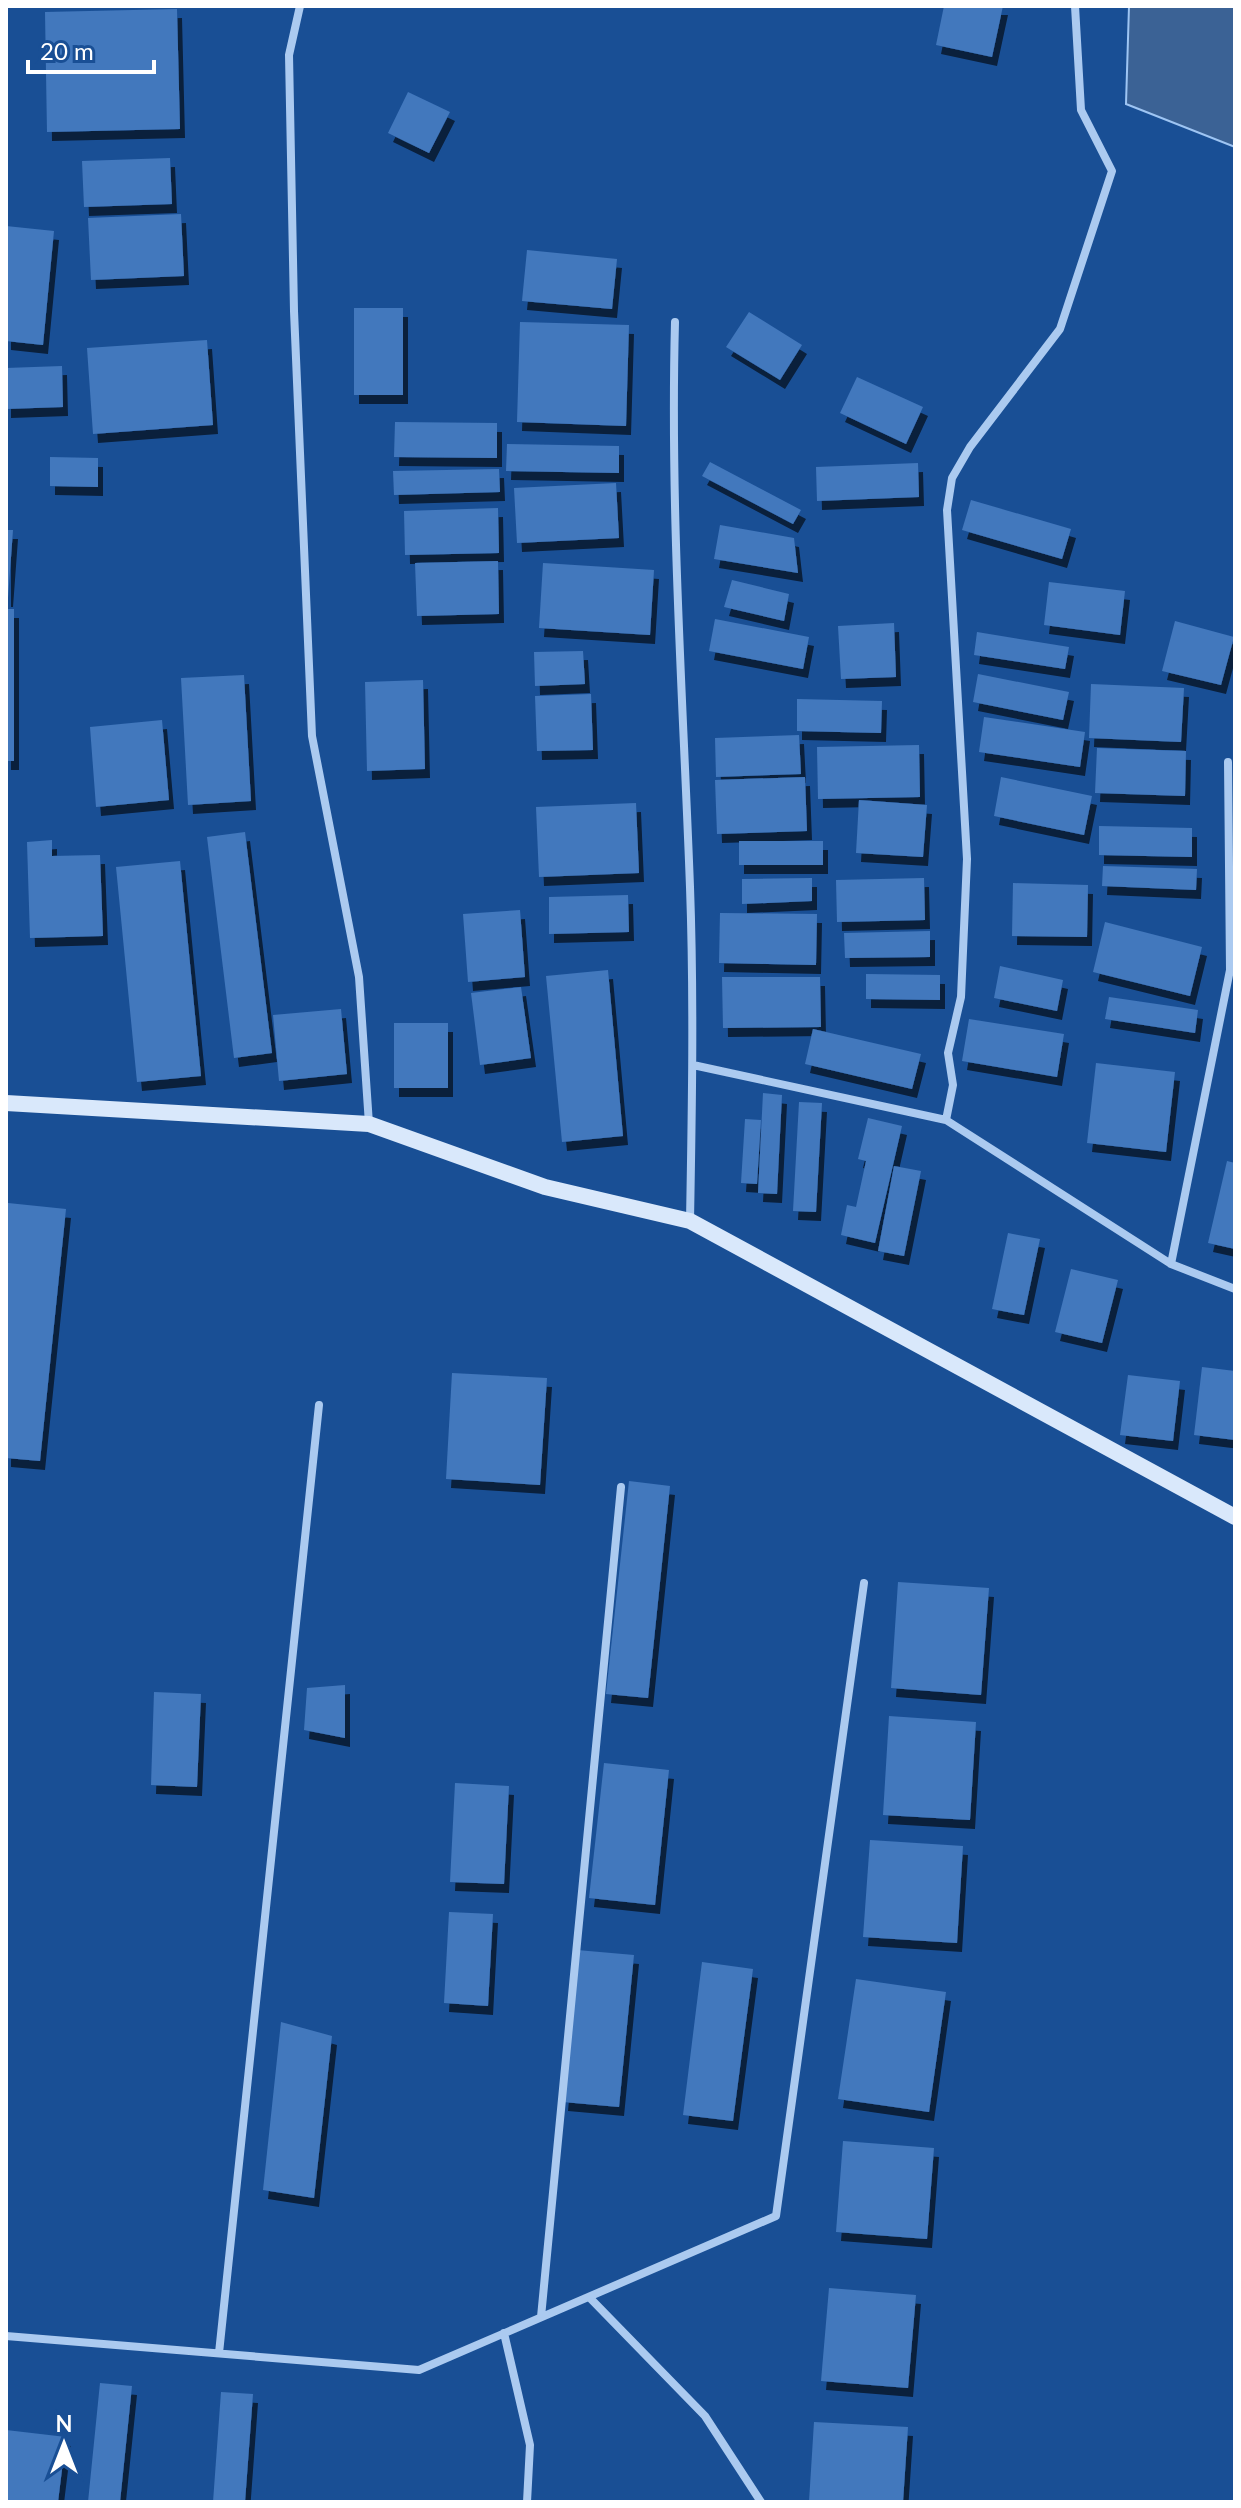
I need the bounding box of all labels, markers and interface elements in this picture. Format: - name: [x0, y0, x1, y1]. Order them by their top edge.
- scale bar: [28, 24, 154, 74]
- text: 20 m: [40, 36, 94, 65]
- north arrow: [24, 2404, 104, 2484]
- text: N: [56, 2410, 72, 2437]

